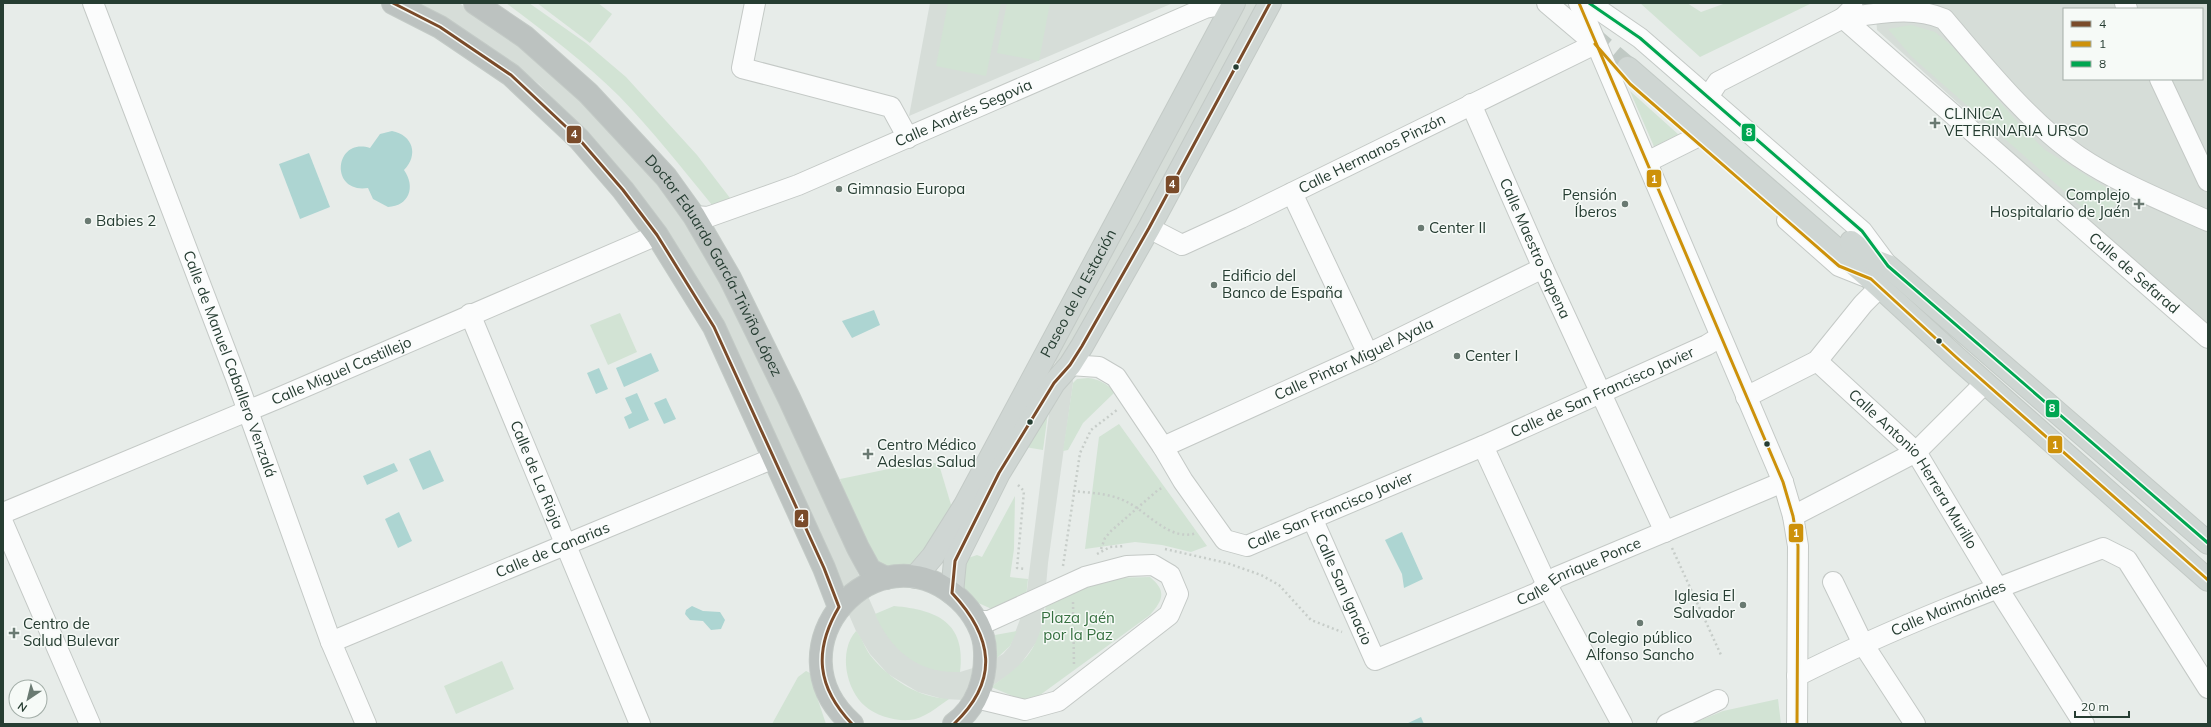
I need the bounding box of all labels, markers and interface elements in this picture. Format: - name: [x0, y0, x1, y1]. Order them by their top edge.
- legend: [2063, 8, 2203, 80]
- text: 4: [2099, 16, 2106, 31]
- text: 1: [2099, 36, 2106, 51]
- text: 8: [2099, 56, 2106, 71]
- unlabelled marker: [1231, 62, 1241, 72]
- street label: Calle Andrés Segovia: [892, 74, 1035, 151]
- place label: CLINICA VETERINARIA URSO: [1944, 104, 2089, 140]
- street label: Calle Hermanos Pinzón: [1295, 109, 1448, 197]
- marker: CLINICA VETERINARIA URSO: [1929, 117, 1941, 129]
- line badge: 8: [1741, 123, 1756, 142]
- line badge: 4: [566, 125, 582, 144]
- text: 8: [1746, 125, 1753, 139]
- text: 4: [571, 127, 578, 141]
- street label: Doctor Eduardo García-Triviño López: [641, 150, 787, 380]
- line badge: 1: [1646, 169, 1662, 188]
- text: 1: [1651, 172, 1658, 186]
- line badge: 4: [1165, 175, 1180, 194]
- street label: Calle Maestro Sapena: [1496, 175, 1575, 322]
- text: 4: [1169, 177, 1176, 191]
- place label: Gimnasio Europa: [847, 179, 965, 198]
- marker: Gimnasio Europa: [834, 184, 844, 194]
- place label: Pensión Íberos: [1562, 185, 1617, 221]
- place label: Complejo Hospitalario de Jaén: [1990, 185, 2130, 221]
- marker: Complejo Hospitalario de Jaén: [2133, 198, 2145, 210]
- marker: Pensión Íberos: [1620, 199, 1630, 209]
- place label: Babies 2: [96, 211, 156, 230]
- marker: Babies 2: [83, 216, 93, 226]
- place label: Center II: [1429, 218, 1486, 237]
- marker: Center II: [1416, 223, 1426, 233]
- street label: Paseo de la Estación: [1036, 226, 1120, 361]
- street label: Calle de Sefarad: [2085, 228, 2184, 318]
- street label: Calle de Manuel Caballero Venzalá: [179, 248, 281, 480]
- place label: Edificio del Banco de España: [1222, 266, 1343, 302]
- marker: Edificio del Banco de España: [1209, 280, 1219, 290]
- street label: Calle Pintor Miguel Ayala: [1271, 313, 1436, 404]
- street label: Calle Miguel Castillejo: [268, 332, 414, 409]
- unlabelled marker: [1934, 336, 1944, 346]
- street label: Calle de San Francisco Javier: [1507, 342, 1697, 441]
- place label: Center I: [1465, 346, 1518, 365]
- marker: Center I: [1452, 351, 1462, 361]
- street label: Calle Antonio Herrera Murillo: [1845, 385, 1982, 552]
- line badge: 8: [2045, 399, 2060, 418]
- text: 8: [2049, 401, 2056, 415]
- street label: Calle de La Rioja: [506, 417, 568, 532]
- unlabelled marker: [1025, 417, 1035, 427]
- place label: Centro Médico Adeslas Salud: [877, 435, 976, 471]
- line badge: 1: [2047, 435, 2063, 454]
- text: 1: [2052, 438, 2059, 452]
- unlabelled marker: [1762, 439, 1772, 449]
- marker: Centro Médico Adeslas Salud: [862, 448, 874, 460]
- street label: Calle San Francisco Javier: [1244, 467, 1416, 554]
- line badge: 4: [794, 509, 809, 528]
- text: 4: [798, 511, 805, 525]
- street label: Calle de Canarias: [493, 517, 612, 582]
- line badge: 1: [1788, 523, 1804, 543]
- text: 1: [1793, 526, 1800, 540]
- street label: Calle San Ignacio: [1311, 531, 1377, 648]
- street label: Calle Enrique Ponce: [1514, 533, 1644, 609]
- street label: Calle Maimónides: [1888, 576, 2008, 640]
- place label: Iglesia El Salvador: [1673, 586, 1736, 622]
- marker: Iglesia El Salvador: [1738, 600, 1748, 610]
- park label: Plaza Jaén por la Paz: [1041, 608, 1115, 644]
- place label: Centro de Salud Bulevar: [23, 614, 120, 650]
- marker: Colegio público Alfonso Sancho: [1635, 618, 1645, 628]
- marker: Centro de Salud Bulevar: [8, 627, 20, 639]
- place label: Colegio público Alfonso Sancho: [1586, 628, 1694, 664]
- north arrow: [8, 679, 48, 719]
- scale bar: [2075, 693, 2129, 719]
- text: N: [15, 699, 30, 715]
- text: 20 m: [2081, 699, 2109, 714]

